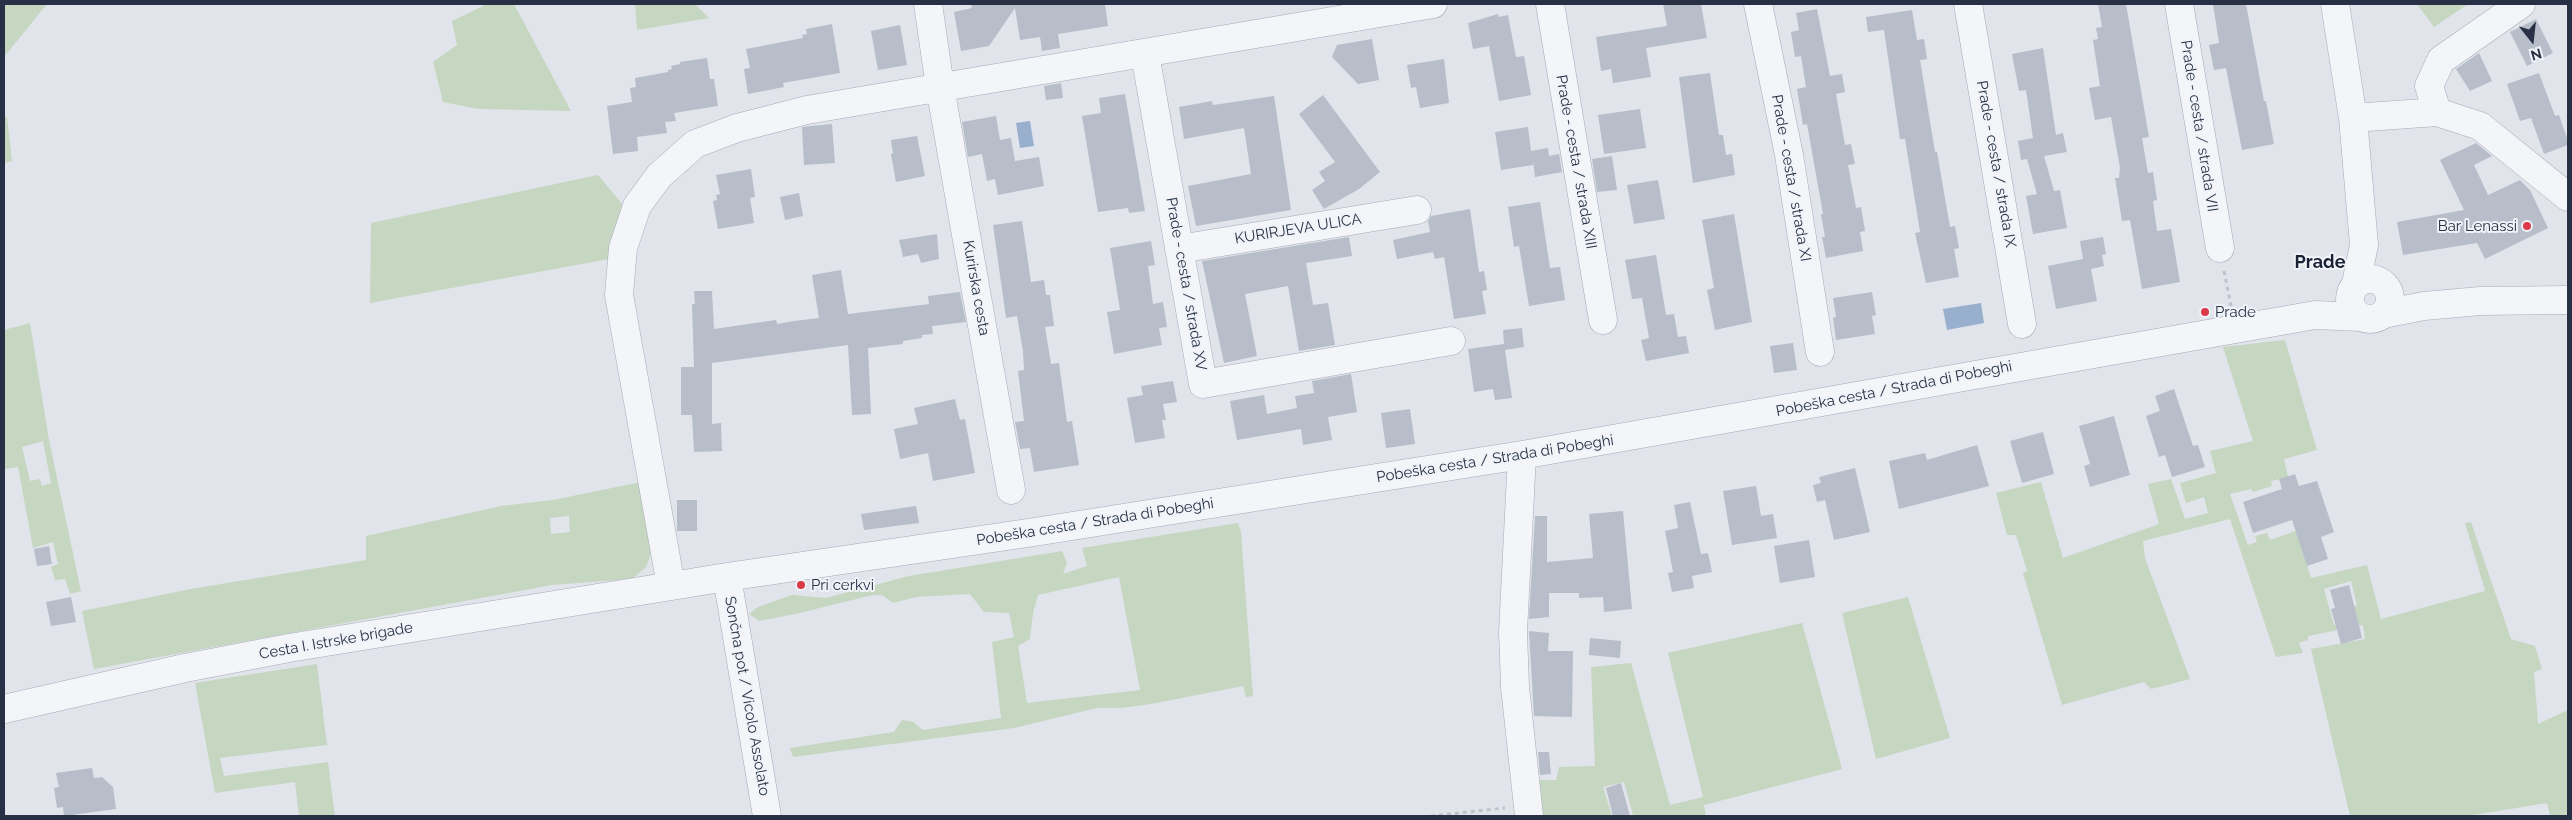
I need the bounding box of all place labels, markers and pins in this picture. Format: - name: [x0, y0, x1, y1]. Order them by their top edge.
- place label: Bar Lenassi: [2438, 217, 2517, 235]
- marker: Bar Lenassi: [2521, 220, 2533, 232]
- place label: Prade: [2215, 303, 2256, 321]
- marker: Prade: [2199, 306, 2211, 318]
- place label: Pri cerkvi: [811, 576, 874, 594]
- marker: Pri cerkvi: [795, 579, 807, 591]

